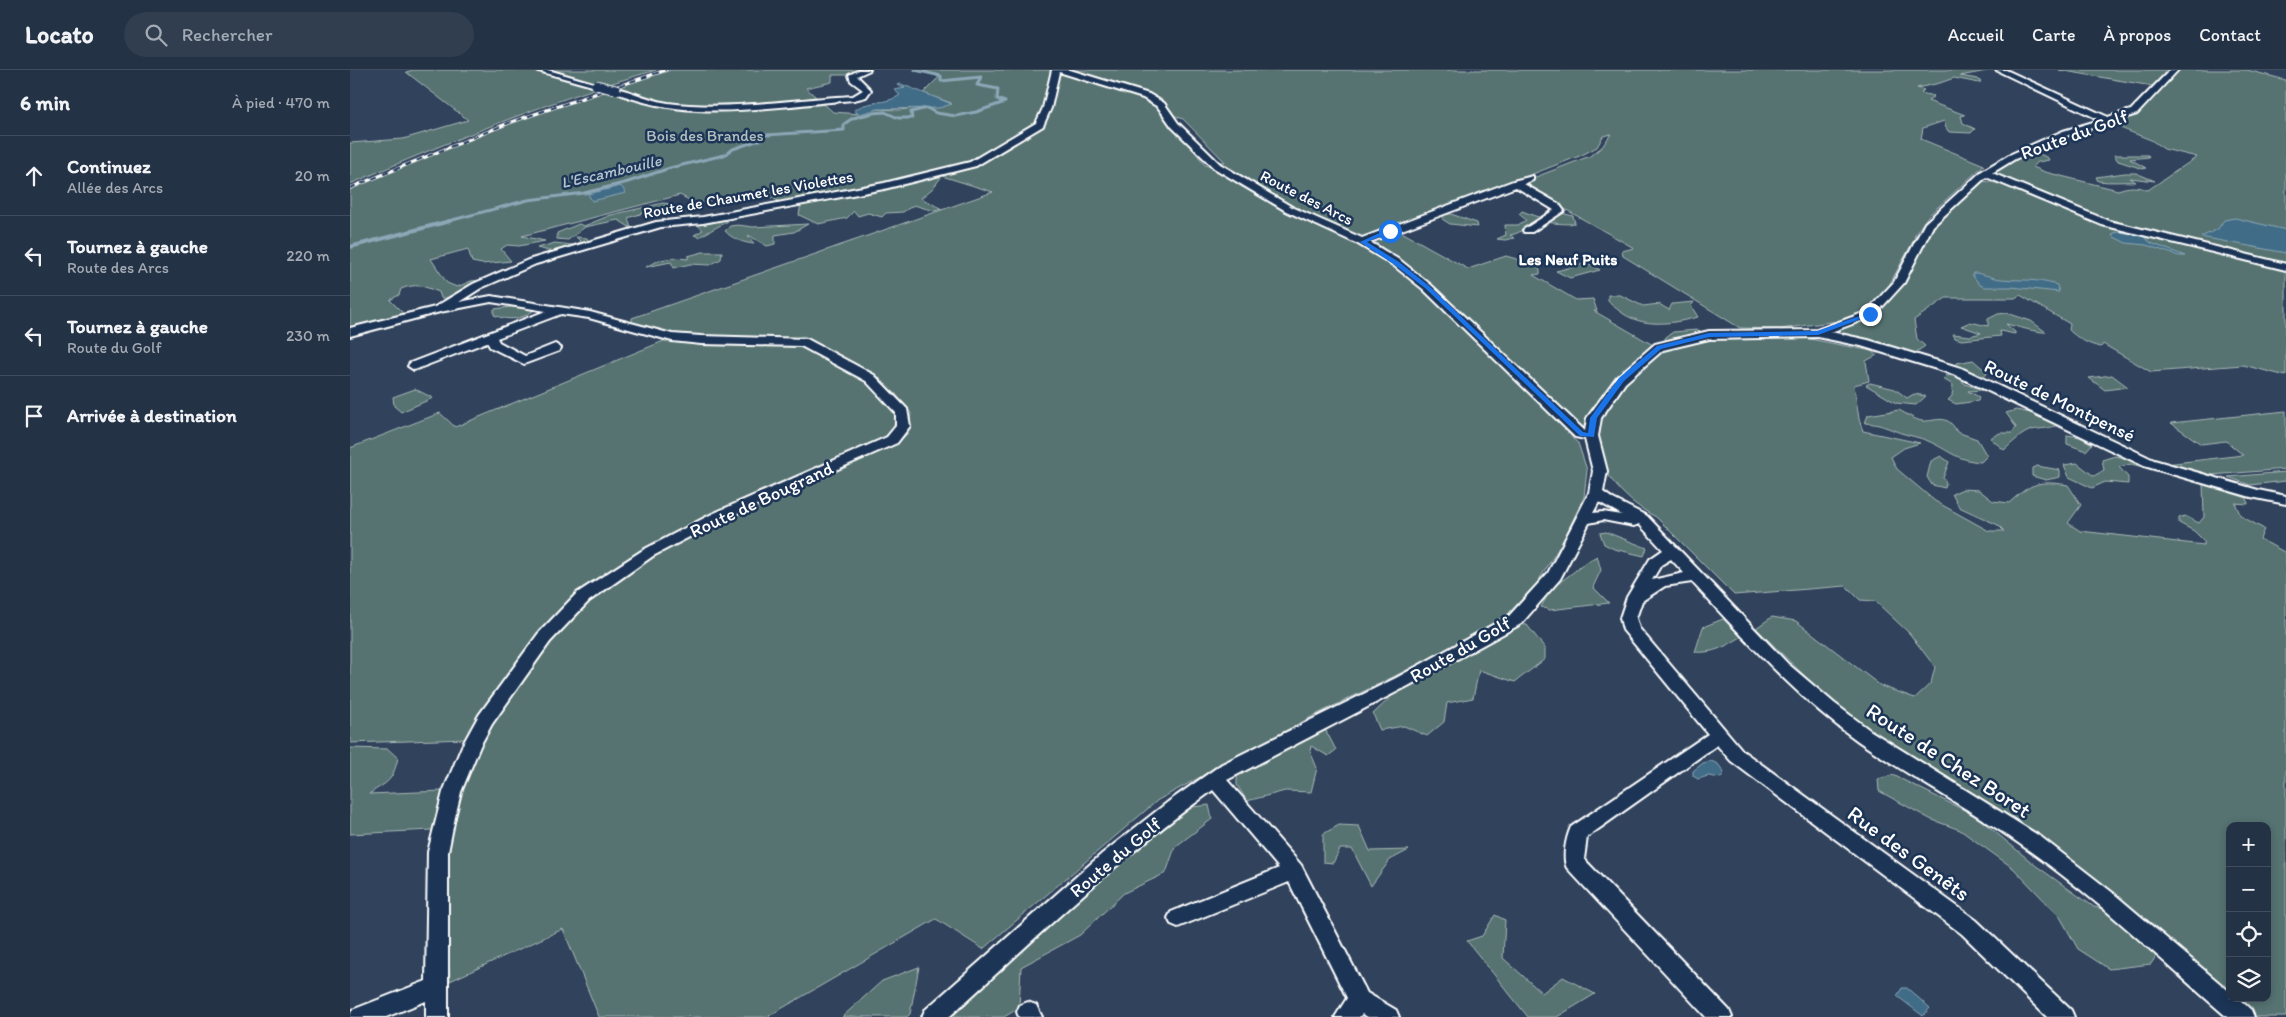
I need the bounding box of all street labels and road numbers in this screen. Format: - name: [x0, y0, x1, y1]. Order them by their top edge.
- street label: Route du Golf: [2017, 104, 2132, 164]
- street label: Route des Arcs: [1257, 166, 1356, 229]
- street label: Route de Chaumet les Violettes: [642, 167, 855, 222]
- street label: Route de Montpensé: [1981, 354, 2139, 447]
- street label: Route de Bougrand: [686, 456, 837, 543]
- street label: Route du Golf: [1406, 611, 1515, 687]
- street label: Route de Chez Boret: [1861, 697, 2036, 824]
- street label: Rue des Genêts: [1842, 800, 1975, 907]
- street label: Route du Golf: [1065, 812, 1166, 902]

